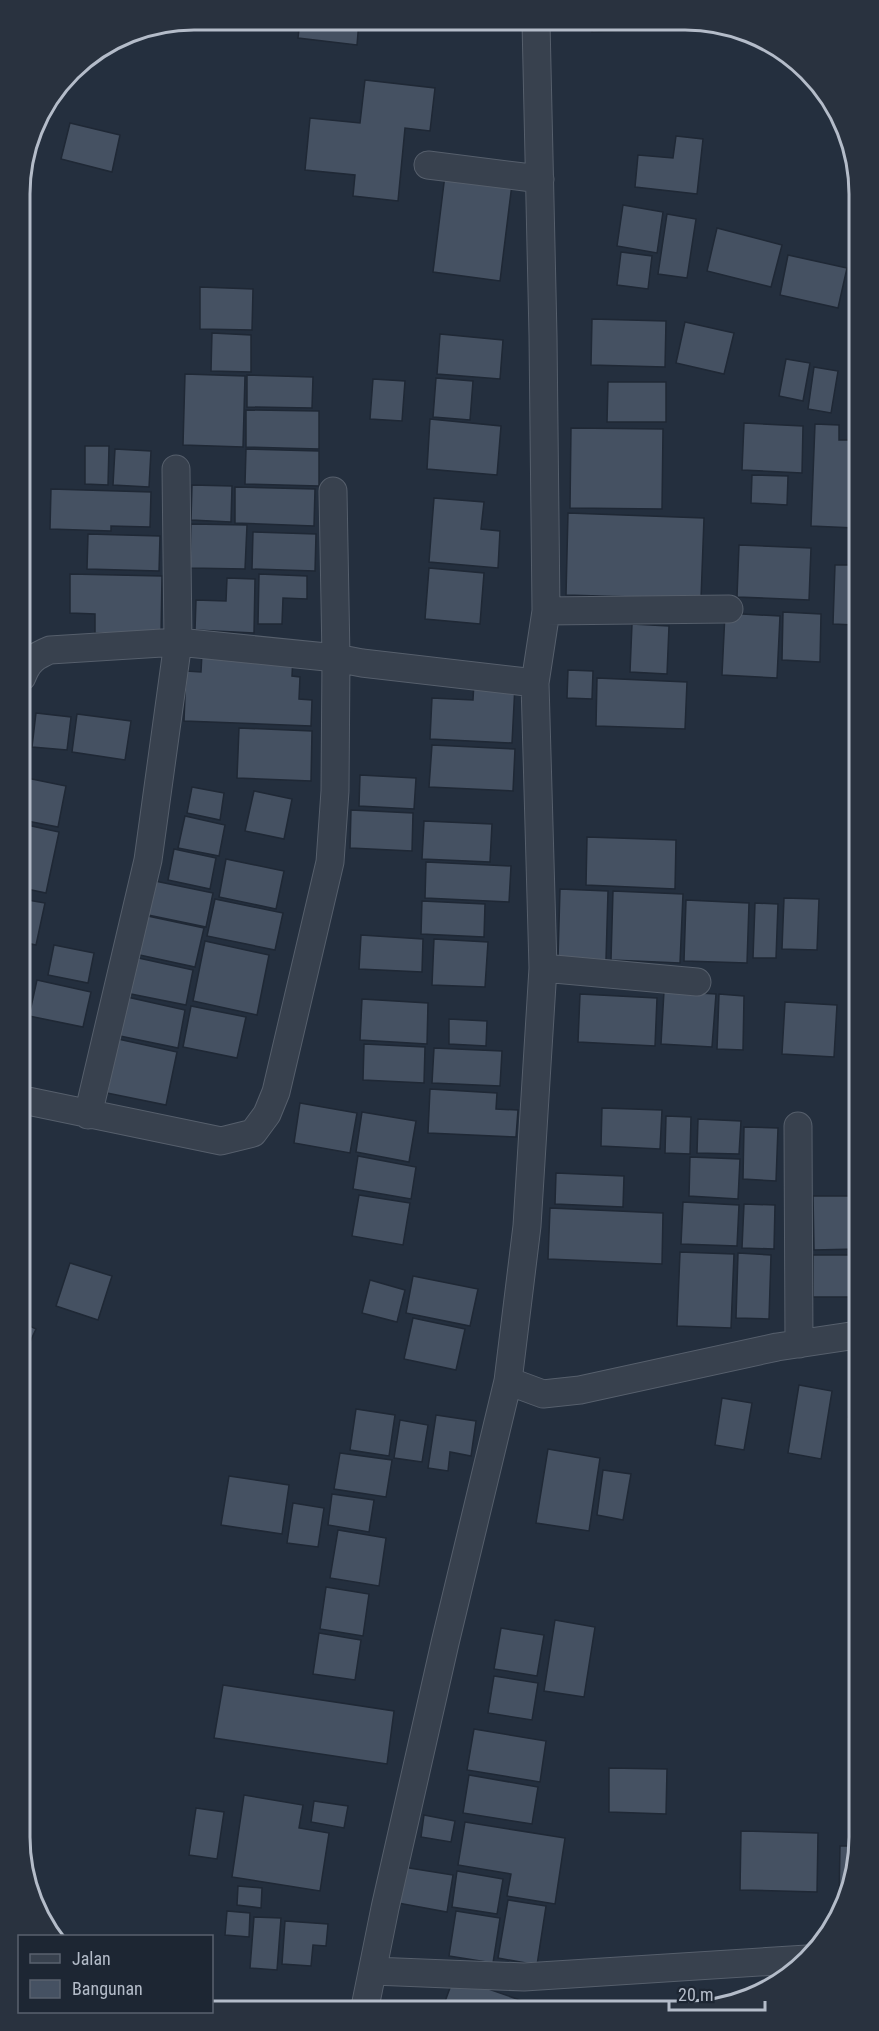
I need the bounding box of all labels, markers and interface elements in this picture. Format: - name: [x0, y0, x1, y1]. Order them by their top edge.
- legend: [18, 1935, 213, 2013]
- text: Jalan: [72, 1948, 111, 1969]
- scale bar: [669, 1974, 765, 2012]
- text: Bangunan: [72, 1978, 143, 1999]
- text: 20 m: [678, 1984, 713, 2005]

